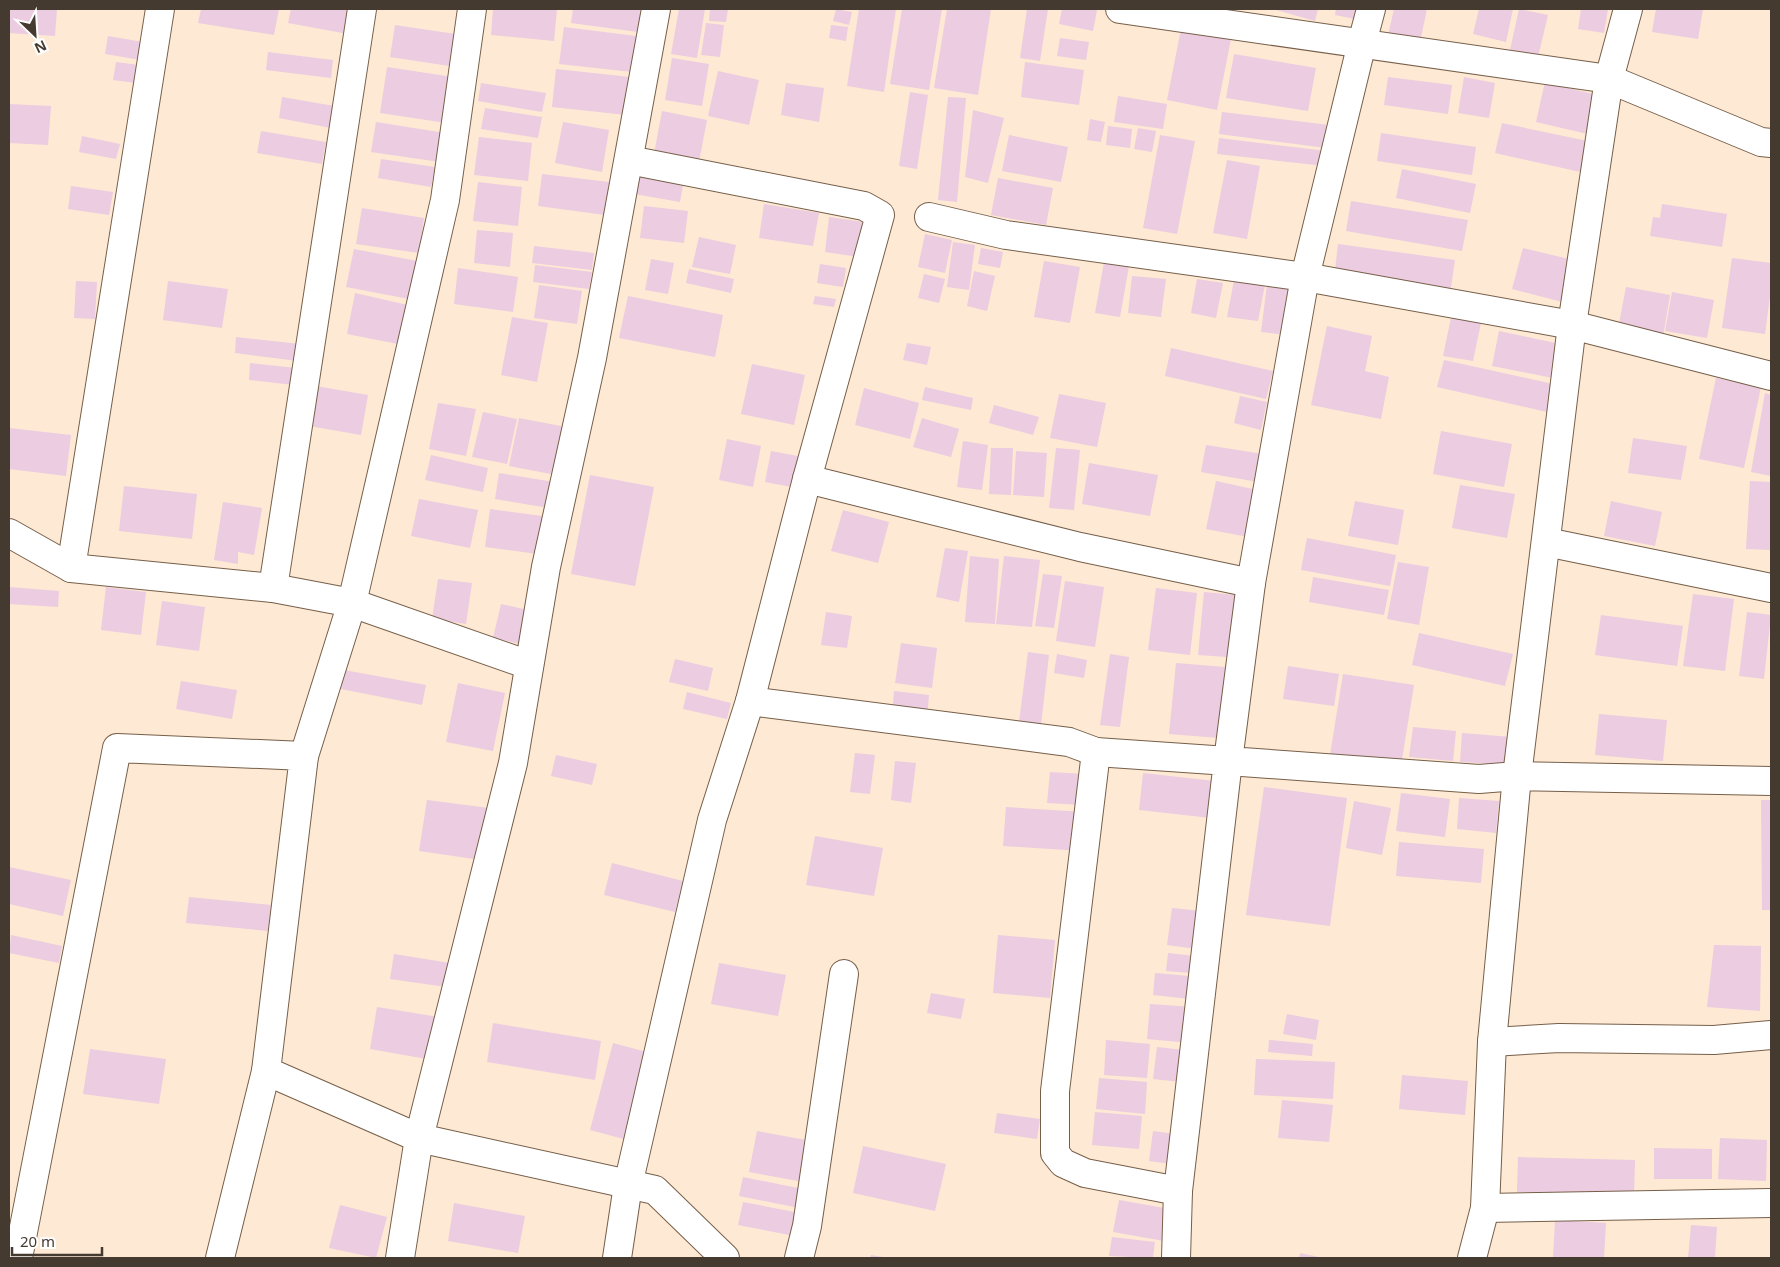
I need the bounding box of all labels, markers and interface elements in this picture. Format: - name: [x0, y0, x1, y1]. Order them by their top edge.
- north arrow: [10, 10, 60, 60]
- text: N: [32, 36, 50, 58]
- scale bar: [12, 1224, 102, 1256]
- text: 20 m: [20, 1231, 55, 1251]

